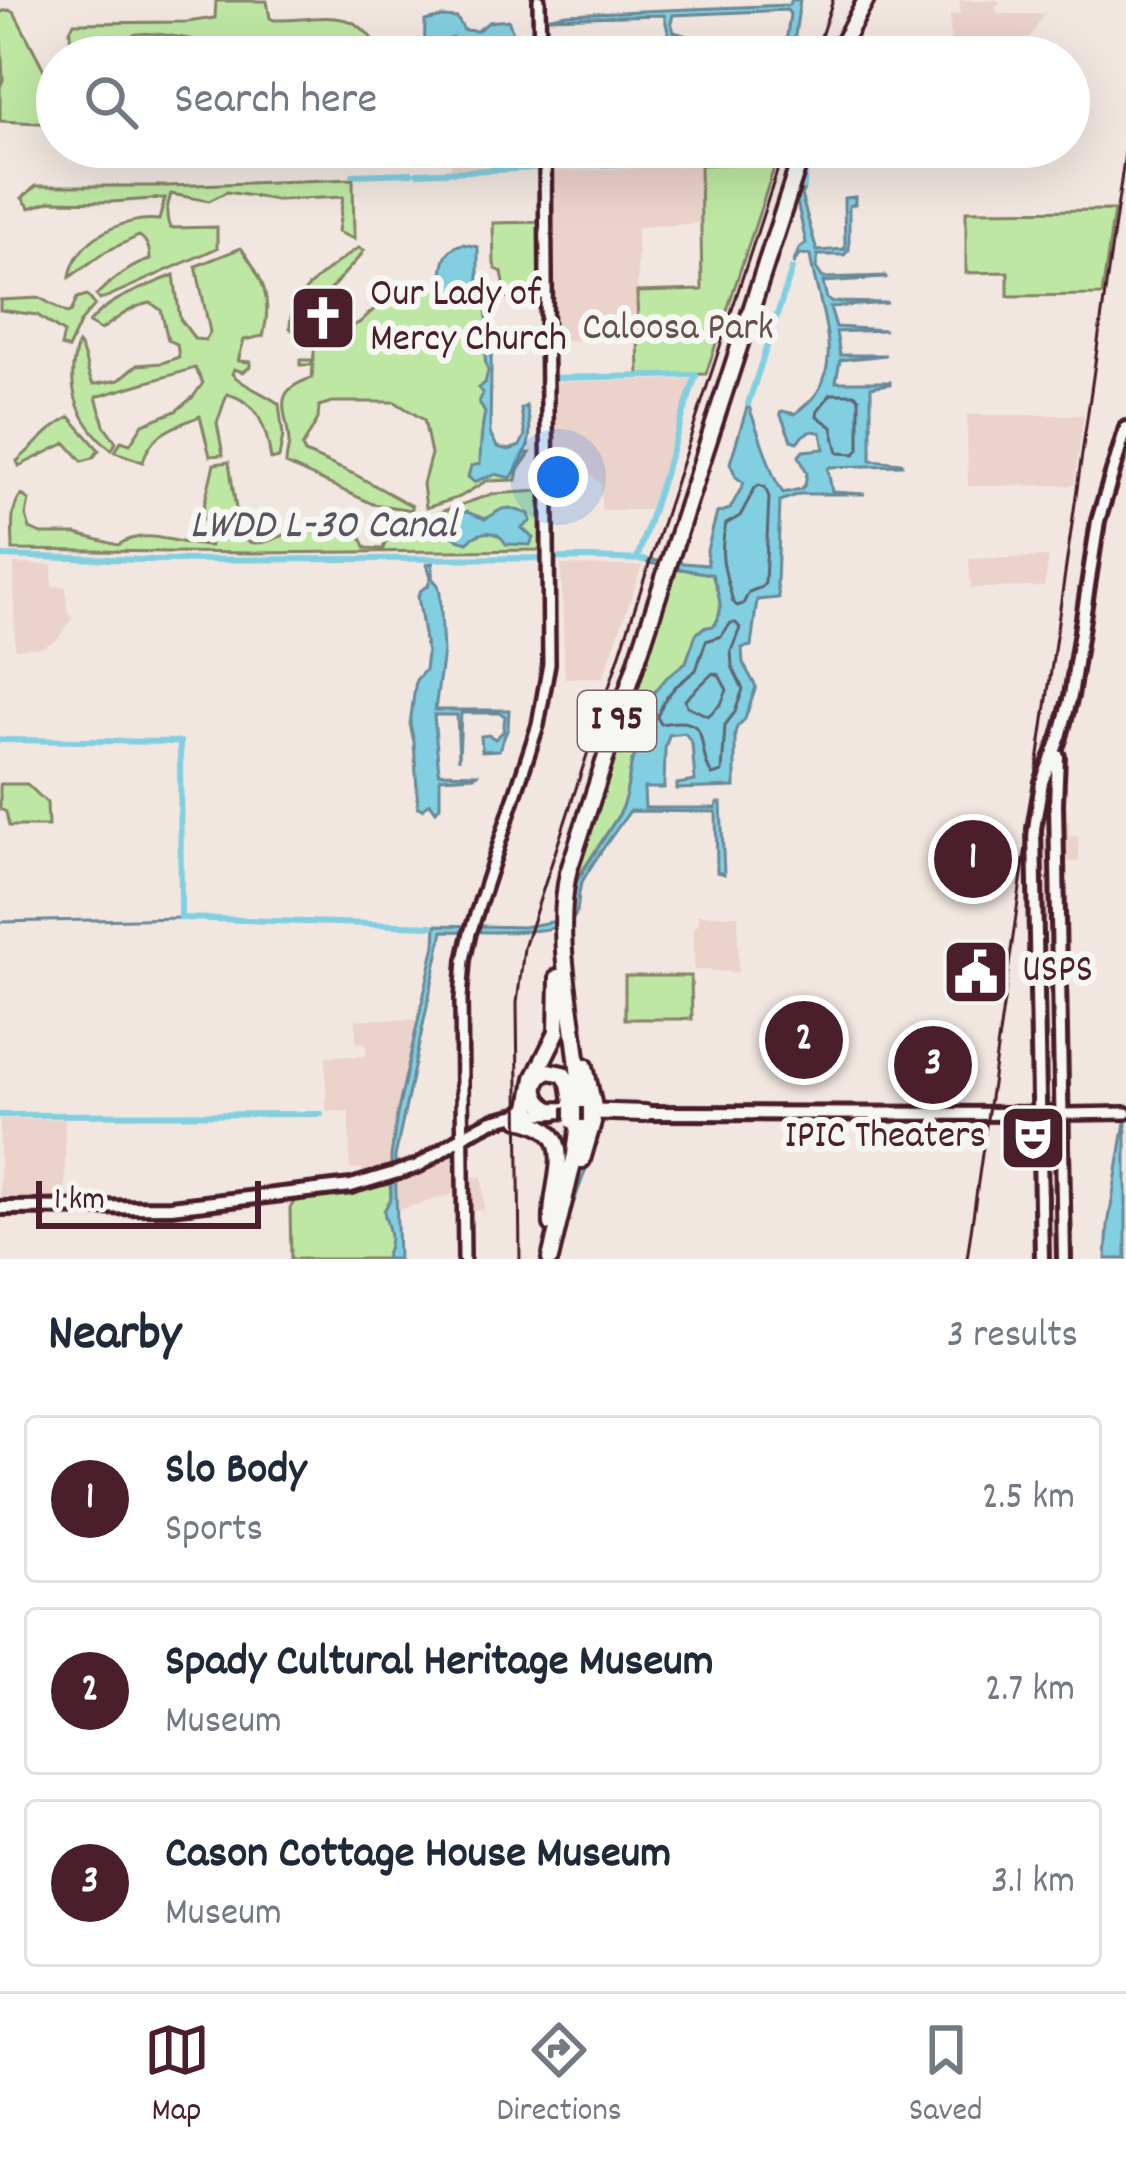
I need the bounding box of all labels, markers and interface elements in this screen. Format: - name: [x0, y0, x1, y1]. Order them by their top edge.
- search box: [36, 36, 1090, 168]
- icon: search: [78, 69, 144, 135]
- text: Search here: [174, 70, 377, 134]
- place label: Our Lady of Mercy Church: [370, 269, 567, 369]
- church icon: Our Lady of Mercy Church: [288, 283, 358, 353]
- park label: Caloosa Park: [582, 303, 774, 358]
- your location: [528, 447, 588, 507]
- water label: LWDD L-30 Canal: [190, 498, 459, 558]
- road number: I 95: [578, 691, 656, 751]
- pin: 1: [934, 814, 1012, 904]
- public building icon: USPS: [941, 937, 1011, 1007]
- place label: USPS: [1022, 945, 1093, 1000]
- pin: 2: [765, 995, 843, 1085]
- pin: 3: [894, 1020, 972, 1110]
- theatre icon: IPIC Theaters: [998, 1103, 1068, 1173]
- place label: IPIC Theaters: [785, 1111, 986, 1166]
- scale bar: [36, 1175, 261, 1228]
- text: 1 km: [54, 1178, 105, 1225]
- text: Nearby: [48, 1301, 181, 1373]
- text: 3 results: [947, 1310, 1078, 1365]
- text: Slo Body: [165, 1440, 307, 1504]
- text: 1: [86, 1472, 94, 1527]
- text: 2.5 km: [982, 1472, 1075, 1527]
- text: Sports: [165, 1504, 263, 1559]
- text: Spady Cultural Heritage Museum: [165, 1632, 714, 1696]
- text: 2: [81, 1664, 99, 1719]
- text: 2.7 km: [985, 1664, 1075, 1719]
- text: Museum: [165, 1696, 282, 1751]
- text: Cason Cottage House Museum: [165, 1824, 671, 1888]
- text: 3: [81, 1856, 99, 1911]
- text: 3.1 km: [991, 1856, 1075, 1911]
- text: Museum: [165, 1888, 282, 1943]
- tab: Map: [144, 2017, 210, 2136]
- tab: Directions: [497, 2017, 622, 2136]
- tab: Saved: [909, 2017, 982, 2136]

